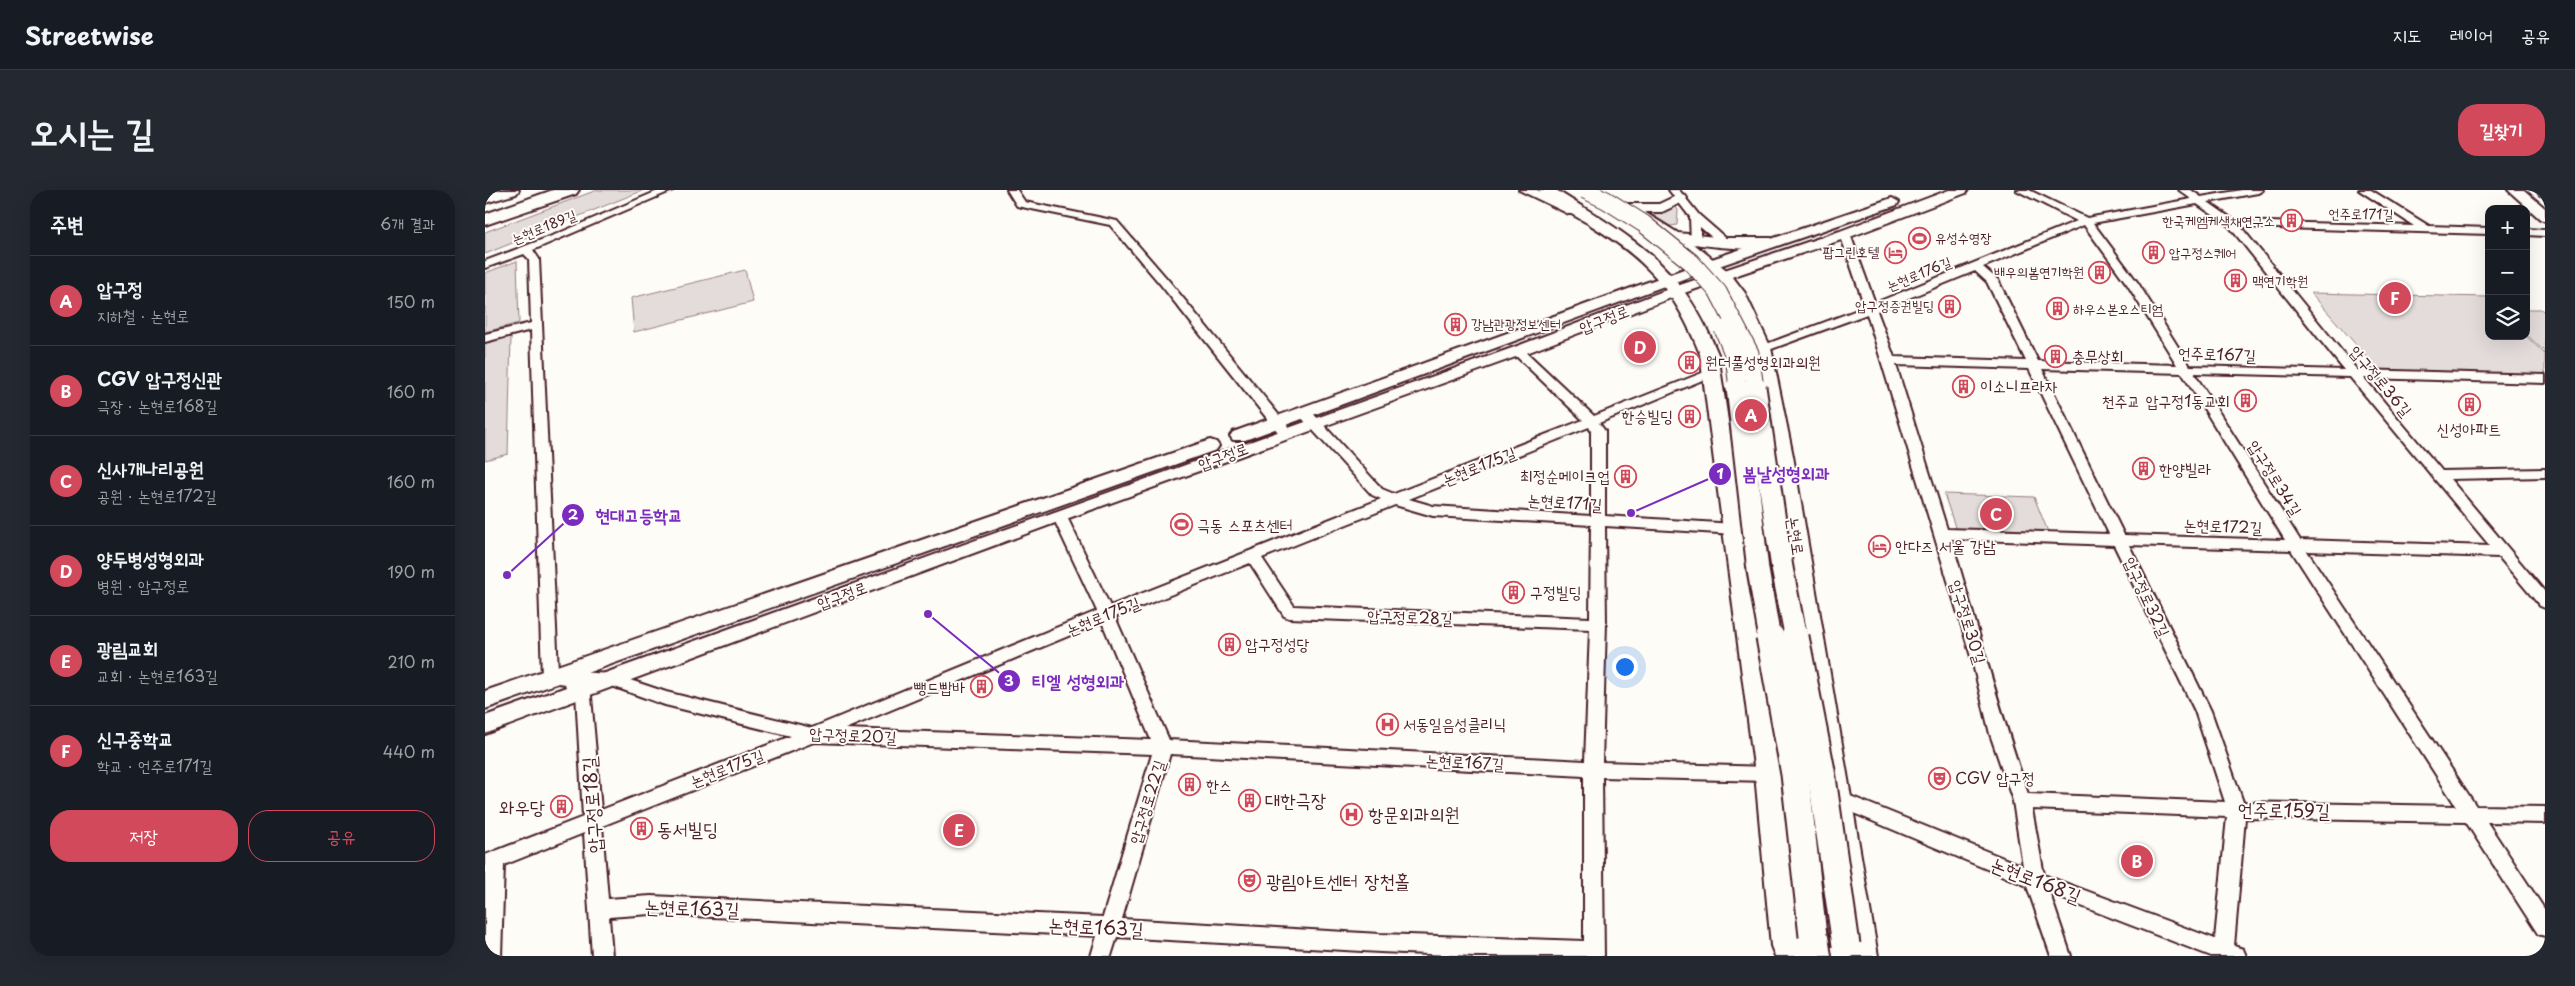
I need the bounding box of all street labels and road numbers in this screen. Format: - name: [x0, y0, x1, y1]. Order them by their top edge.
- street label: 언주로171길: [2328, 202, 2395, 225]
- street label: 논현로189길: [508, 204, 580, 249]
- street label: 논현로176길: [1883, 251, 1955, 296]
- street label: 압구정로: [1575, 298, 1632, 338]
- street label: 언주로167길: [2178, 340, 2257, 366]
- street label: 압구정로36길: [2345, 340, 2419, 421]
- street label: 압구정로: [1194, 435, 1251, 475]
- street label: 압구정로34길: [2243, 435, 2309, 520]
- street label: 논현로175길: [1438, 439, 1519, 491]
- street label: 논현로171길: [1527, 486, 1603, 516]
- street label: 논현로172길: [2183, 512, 2263, 538]
- street label: 논현로: [1782, 515, 1812, 557]
- street label: 압구정로32길: [2119, 553, 2177, 641]
- street label: 압구정로: [813, 574, 870, 614]
- street label: 압구정로30길: [1945, 577, 1993, 667]
- street label: 논현로175길: [1062, 589, 1143, 641]
- street label: 압구정로28길: [1367, 603, 1453, 629]
- street label: 압구정로20길: [809, 720, 897, 748]
- street label: 논현로175길: [686, 742, 767, 792]
- street label: 논현로167길: [1425, 747, 1505, 775]
- street label: 압구정로18길: [574, 756, 608, 854]
- street label: 압구정로22길: [1122, 757, 1170, 847]
- street label: 언주로159길: [2238, 794, 2331, 824]
- street label: 논현로168길: [1987, 849, 2086, 909]
- street label: 논현로163길: [644, 891, 740, 923]
- street label: 논현로163길: [1048, 910, 1144, 942]

